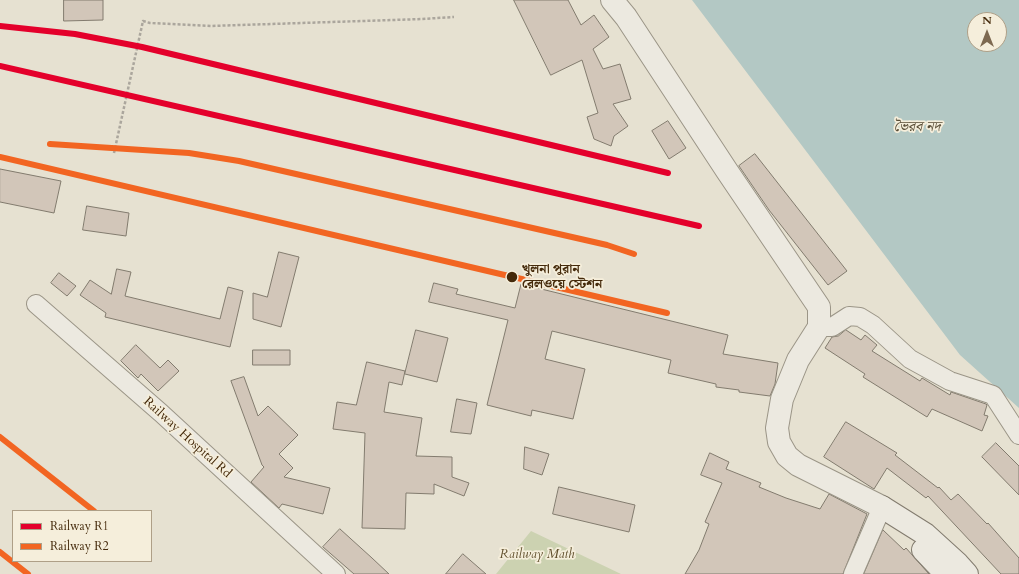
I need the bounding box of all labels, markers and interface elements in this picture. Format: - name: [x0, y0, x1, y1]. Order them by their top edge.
- north arrow: [967, 12, 1007, 52]
- text: N: [982, 13, 992, 28]
- water label: ভৈরব নদ: [894, 120, 940, 136]
- place label: খুলনা পুরান রেলওয়ে স্টেশন: [522, 262, 602, 293]
- marker: খুলনা পুরান রেলওয়ে স্টেশন: [505, 270, 519, 284]
- street label: Railway Hospital Rd: [140, 394, 234, 482]
- legend: [12, 510, 152, 562]
- text: Railway R1: [50, 518, 109, 534]
- text: Railway R2: [50, 538, 109, 554]
- park label: Railway Math: [500, 547, 574, 563]

